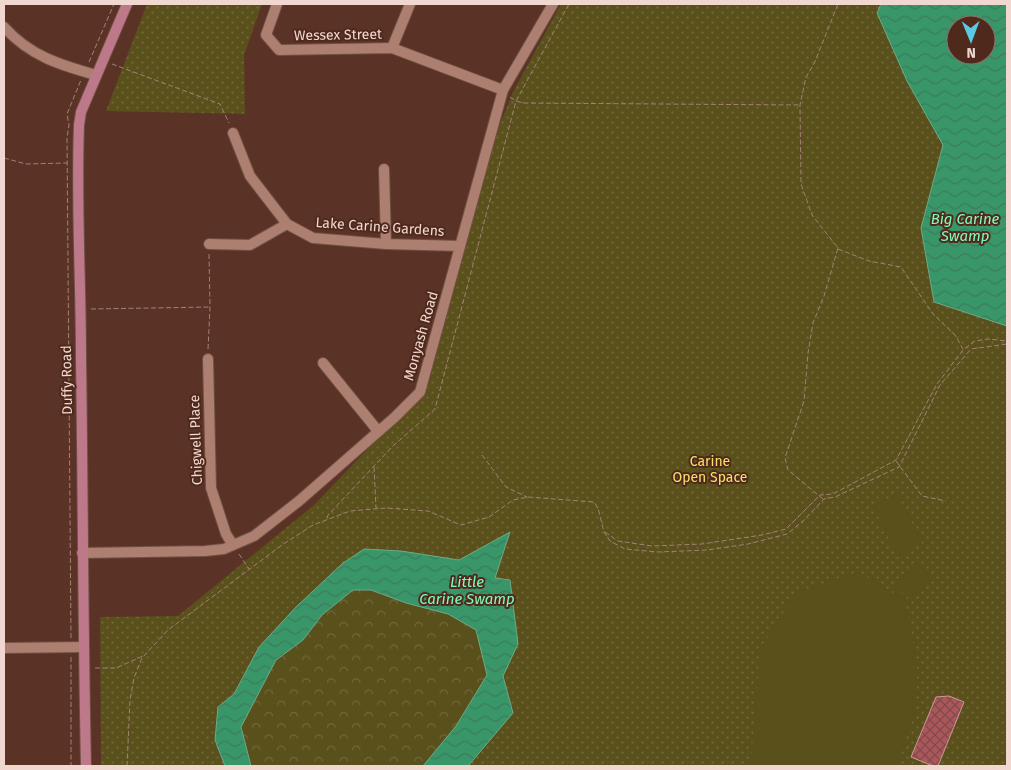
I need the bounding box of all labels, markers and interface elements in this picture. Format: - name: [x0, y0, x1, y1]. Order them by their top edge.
- north arrow: [946, 15, 996, 65]
- street label: Wessex Street: [294, 26, 383, 44]
- text: N: [966, 44, 976, 61]
- water label: Big Carine Swamp: [931, 210, 1000, 245]
- street label: Lake Carine Gardens: [315, 214, 445, 240]
- street label: Monyash Road: [400, 289, 442, 383]
- street label: Duffy Road: [58, 345, 76, 415]
- street label: Chigwell Place: [186, 395, 206, 485]
- park label: Carine Open Space: [672, 453, 748, 486]
- water label: Little Carine Swamp: [419, 573, 515, 608]

